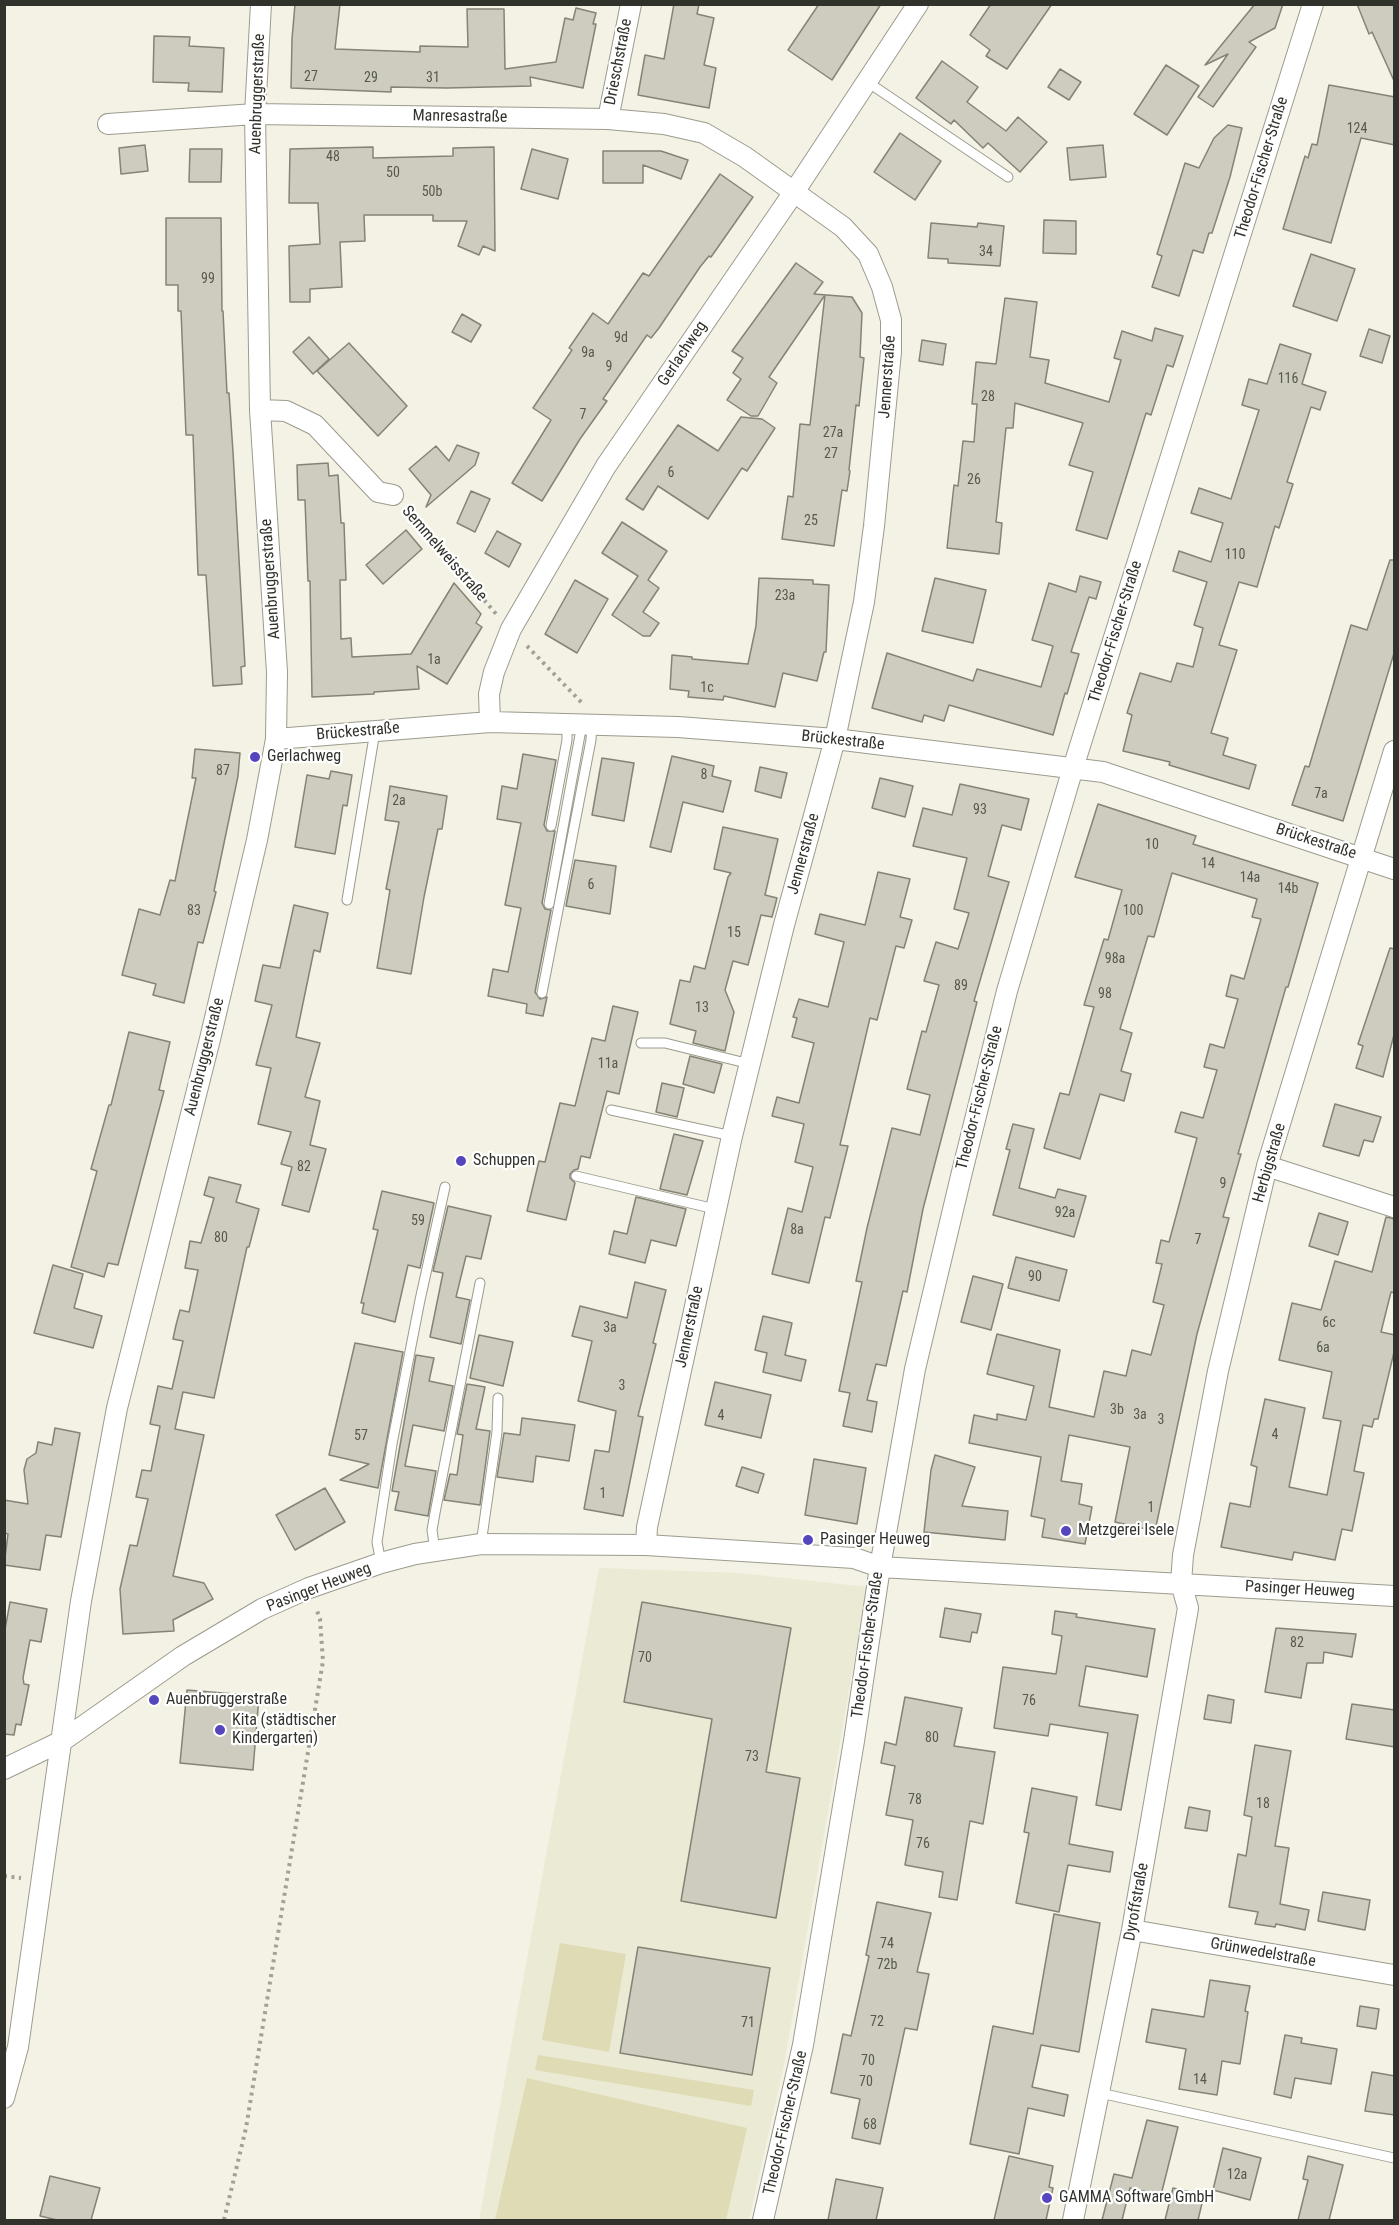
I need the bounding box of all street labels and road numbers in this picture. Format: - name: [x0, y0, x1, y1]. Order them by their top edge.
- street label: Drieschstraße: [601, 17, 637, 107]
- street label: Auenbruggerstraße: [246, 33, 270, 155]
- street label: Theodor-Fischer-Straße: [1231, 95, 1293, 241]
- street label: Manresastraße: [412, 107, 508, 127]
- street label: Gerlachweg: [654, 318, 712, 390]
- street label: Jennerstraße: [876, 335, 900, 419]
- street label: Semmelweisstraße: [397, 502, 491, 606]
- street label: Auenbruggerstraße: [257, 518, 285, 640]
- street label: Theodor-Fischer-Straße: [1085, 559, 1147, 705]
- street label: Brückestraße: [316, 719, 400, 745]
- street label: Brückestraße: [801, 727, 885, 755]
- street label: Jennerstraße: [784, 811, 824, 897]
- street label: Brückestraße: [1273, 820, 1359, 864]
- street label: Auenbruggerstraße: [181, 996, 229, 1118]
- street label: Theodor-Fischer-Straße: [953, 1024, 1007, 1172]
- street label: Herbigstraße: [1249, 1121, 1291, 1205]
- street label: Jennerstraße: [672, 1284, 708, 1370]
- street label: Pasinger Heuweg: [264, 1559, 374, 1617]
- street label: Theodor-Fischer-Straße: [848, 1571, 888, 1719]
- street label: Pasinger Heuweg: [1245, 1578, 1355, 1602]
- street label: Dyroffstraße: [1121, 1862, 1153, 1942]
- street label: Grünwedelstraße: [1209, 1934, 1317, 1972]
- street label: Theodor-Fischer-Straße: [760, 2049, 812, 2197]

